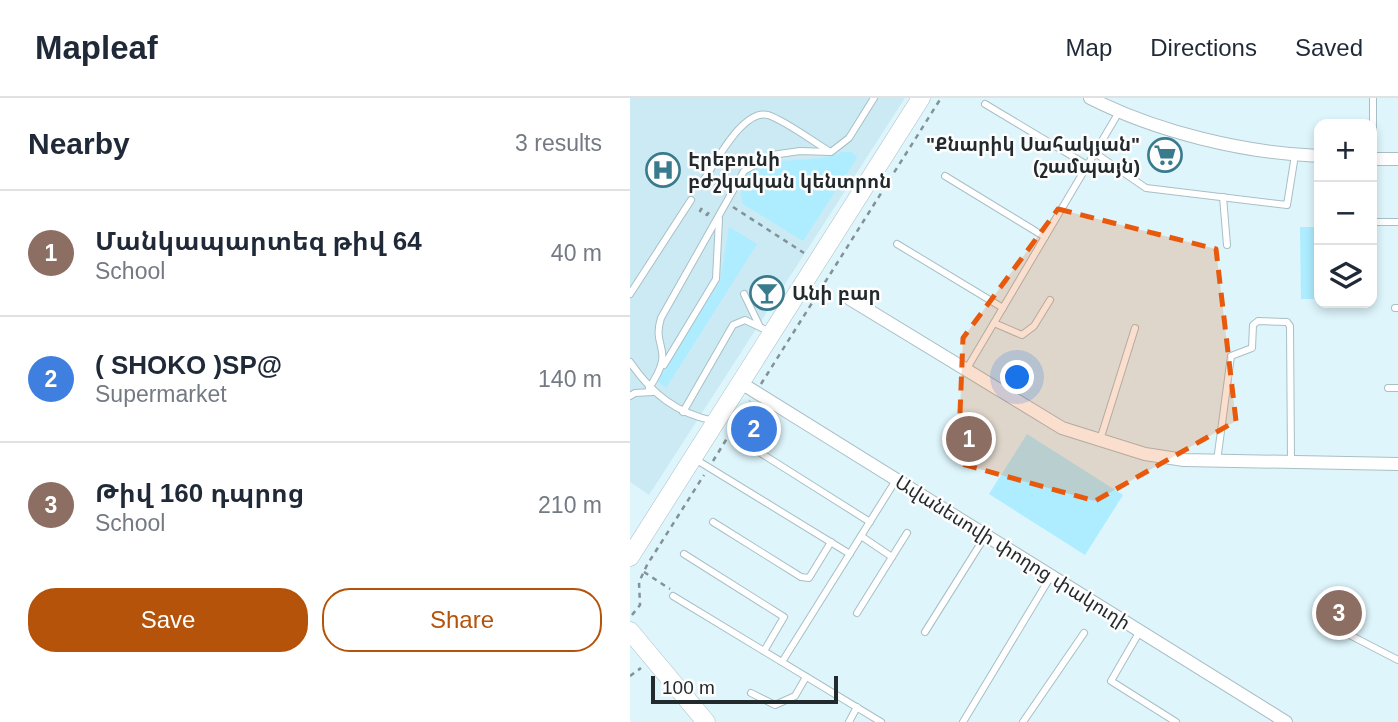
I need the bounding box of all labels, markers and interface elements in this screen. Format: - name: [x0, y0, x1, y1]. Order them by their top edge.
- text: Mapleaf: [35, 29, 158, 66]
- text: Map: [1066, 34, 1112, 61]
- text: Directions: [1150, 34, 1257, 61]
- text: Saved: [1295, 34, 1363, 61]
- map controls: [1314, 119, 1377, 308]
- button: +: [1314, 119, 1377, 182]
- text: Nearby: [28, 127, 130, 160]
- text: 3 results: [515, 130, 602, 156]
- place label: "Քնարիկ Սահակյան" (շամպայն): [926, 134, 1140, 178]
- supermarket icon: "Քնարիկ Սահակյան" (շամպայն): [1146, 136, 1184, 174]
- place label: Էրեբունի բժշկական կենտրոն: [688, 149, 891, 193]
- hospital icon: Էրեբունի բժշկական կենտրոն: [644, 151, 682, 189]
- button: −: [1314, 182, 1377, 245]
- text: Մանկապարտեզ թիվ 64: [95, 226, 422, 256]
- text: 1: [45, 240, 57, 266]
- text: 40 m: [551, 240, 602, 266]
- button: layers: [1314, 245, 1377, 308]
- text: School: [95, 258, 165, 284]
- bar icon: Անի բար: [748, 274, 786, 312]
- place label: Անի բար: [792, 283, 881, 305]
- text: ( SHOKO )SP@: [95, 350, 282, 380]
- your location: [1000, 360, 1034, 394]
- text: 2: [45, 366, 57, 392]
- text: 140 m: [538, 366, 602, 392]
- text: Supermarket: [95, 381, 227, 407]
- pin: 2: [731, 403, 777, 455]
- pin: 1: [946, 413, 992, 465]
- street label: Ավանեսովի փողոց փակուղի: [891, 471, 1134, 635]
- text: Թիվ 160 դպրոց: [95, 478, 304, 508]
- text: 3: [45, 492, 57, 518]
- text: 210 m: [538, 492, 602, 518]
- text: School: [95, 510, 165, 536]
- pin: 3: [1316, 587, 1362, 639]
- button: Save: [28, 588, 308, 652]
- button: Share: [322, 588, 602, 652]
- scale bar: [651, 673, 838, 705]
- text: 100 m: [662, 677, 715, 698]

